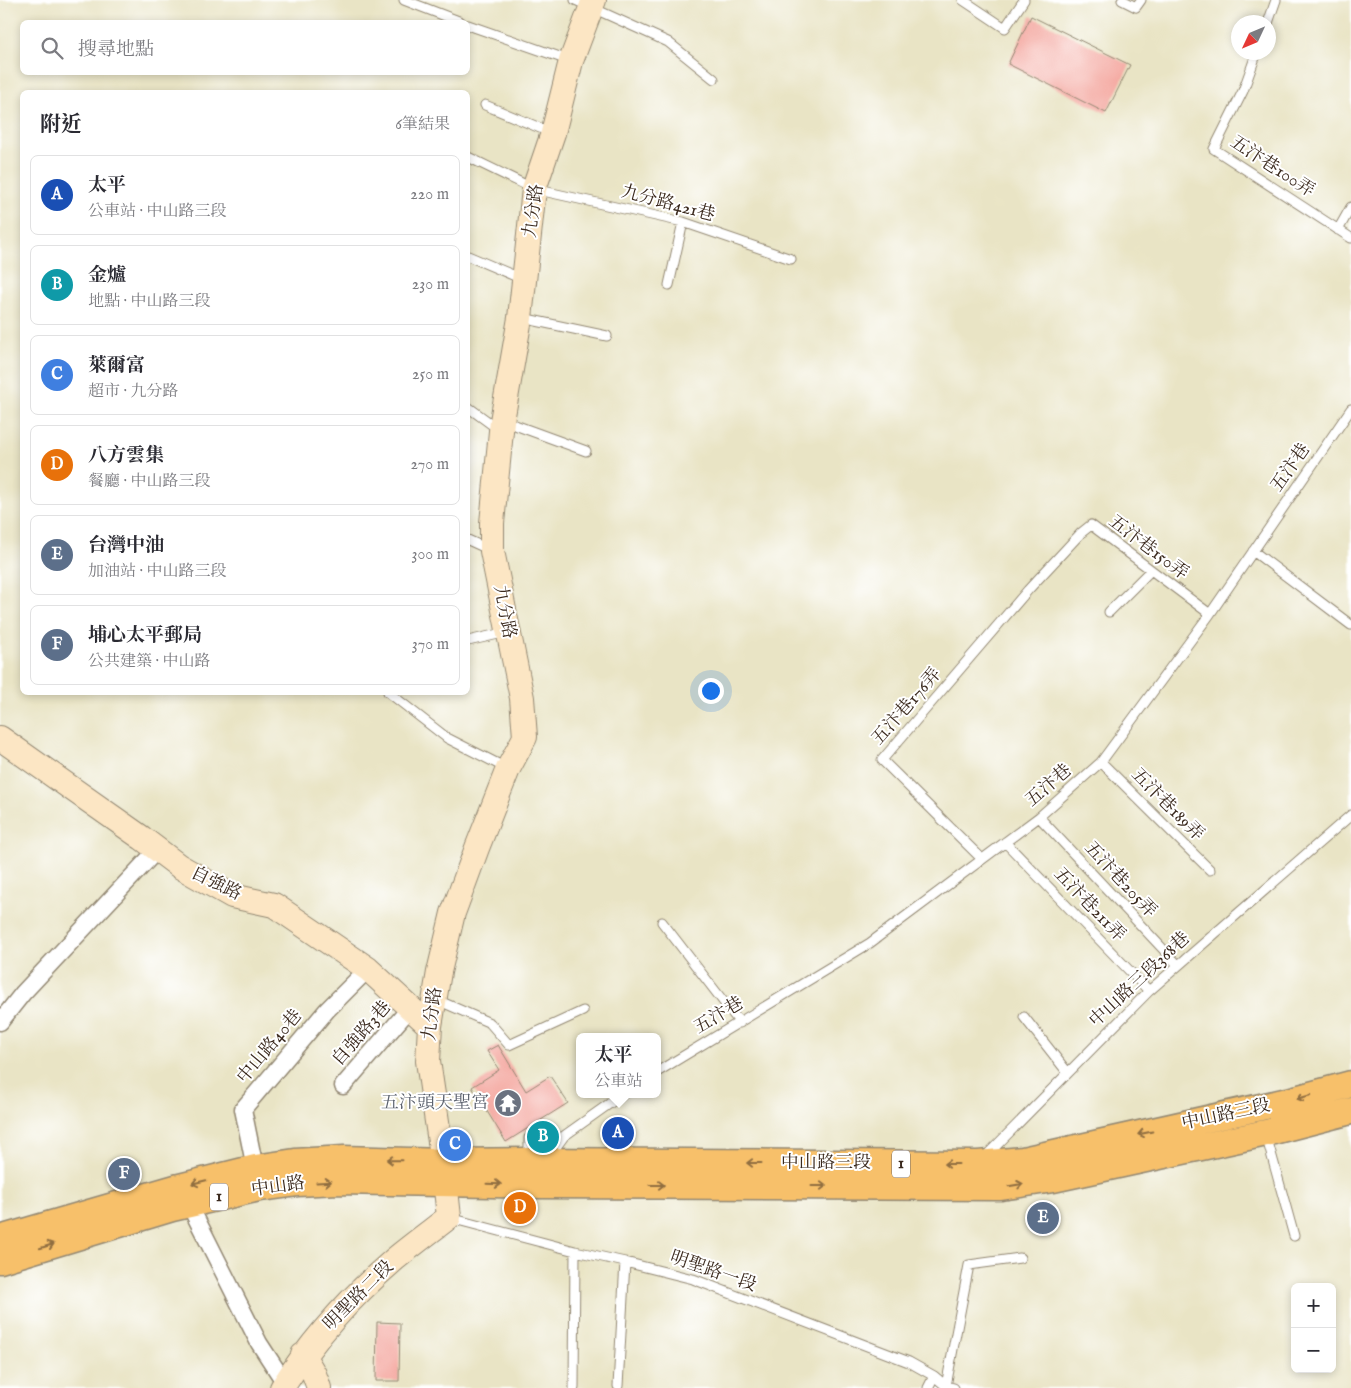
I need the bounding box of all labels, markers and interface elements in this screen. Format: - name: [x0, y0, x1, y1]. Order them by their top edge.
- north arrow: [1231, 15, 1276, 60]
- search box: [20, 20, 470, 75]
- icon: search: [38, 34, 66, 62]
- text: 搜尋地點: [78, 38, 154, 62]
- text: 附近: [40, 112, 82, 139]
- text: 6筆結果: [395, 115, 450, 135]
- street label: 五汴巷100弄: [1225, 131, 1319, 203]
- text: 太平: [88, 174, 126, 198]
- street label: 九分路421巷: [619, 180, 717, 228]
- street label: 九分路: [519, 183, 549, 239]
- text: A: [52, 185, 62, 205]
- text: 220 m: [410, 185, 449, 205]
- text: 公車站 · 中山路三段: [88, 202, 227, 222]
- text: 金爐: [88, 264, 126, 288]
- text: B: [52, 275, 62, 295]
- text: 230 m: [412, 275, 449, 295]
- text: 地點 · 中山路三段: [88, 292, 211, 312]
- text: 萊爾富: [88, 354, 145, 378]
- text: C: [51, 365, 63, 385]
- text: 250 m: [412, 365, 449, 385]
- text: 超市 · 九分路: [88, 382, 179, 402]
- street label: 五汴巷: [1266, 439, 1316, 497]
- text: 八方雲集: [88, 444, 164, 468]
- text: D: [51, 455, 63, 475]
- text: 270 m: [410, 455, 449, 475]
- text: 餐廳 · 中山路三段: [88, 472, 211, 492]
- street label: 五汴巷150弄: [1104, 511, 1192, 585]
- text: 台灣中油: [88, 534, 164, 558]
- text: E: [51, 545, 63, 565]
- text: 300 m: [411, 545, 449, 565]
- text: 加油站 · 中山路三段: [88, 562, 227, 582]
- street label: 九分路: [488, 583, 520, 641]
- text: 埔心太平郵局: [88, 624, 202, 648]
- text: F: [52, 635, 62, 655]
- text: 370 m: [412, 635, 449, 655]
- text: 公共建築 · 中山路: [88, 652, 211, 672]
- street label: 五汴巷176弄: [867, 664, 947, 750]
- your location: [698, 678, 724, 704]
- street label: 五汴巷: [1021, 760, 1077, 812]
- street label: 五汴巷189弄: [1126, 764, 1208, 846]
- street label: 五汴巷205弄: [1079, 837, 1161, 923]
- street label: 自強路: [187, 862, 245, 906]
- street label: 五汴巷211弄: [1048, 863, 1130, 947]
- street label: 中山路三段368巷: [1085, 927, 1195, 1033]
- street label: 九分路: [418, 986, 448, 1042]
- street label: 五汴巷: [690, 992, 748, 1040]
- street label: 自強路3巷: [327, 997, 397, 1071]
- street label: 中山路40巷: [232, 1005, 308, 1089]
- popup: [576, 1033, 661, 1098]
- text: 太平: [594, 1044, 633, 1068]
- text: 公車站: [594, 1072, 643, 1092]
- temple icon: 五汴頭天聖宮: [493, 1088, 523, 1118]
- place label: 五汴頭天聖宮: [381, 1092, 489, 1115]
- one-way arrow: [1296, 1093, 1312, 1102]
- street label: 中山路三段: [1180, 1094, 1272, 1136]
- pin: A: [602, 1114, 634, 1152]
- pin: B: [527, 1118, 559, 1156]
- pin: C: [439, 1126, 471, 1164]
- one-way arrow: [1138, 1128, 1154, 1138]
- road number: 1: [892, 1150, 910, 1178]
- street label: 中山路三段: [781, 1152, 871, 1175]
- pin: F: [108, 1155, 140, 1193]
- one-way arrow: [387, 1156, 403, 1165]
- one-way arrow: [746, 1158, 762, 1168]
- one-way arrow: [943, 1159, 960, 1169]
- street label: 中山路: [250, 1172, 306, 1202]
- one-way arrow: [315, 1177, 331, 1186]
- one-way arrow: [192, 1178, 208, 1187]
- one-way arrow: [486, 1179, 502, 1188]
- one-way arrow: [1008, 1180, 1024, 1190]
- one-way arrow: [648, 1181, 664, 1190]
- one-way arrow: [810, 1181, 827, 1191]
- road number: 1: [210, 1184, 228, 1210]
- pin: D: [504, 1189, 536, 1227]
- pin: E: [1027, 1199, 1059, 1237]
- one-way arrow: [38, 1240, 54, 1250]
- street label: 明聖路一段: [667, 1246, 759, 1298]
- street label: 明聖路二段: [319, 1256, 399, 1336]
- map controls: [1291, 1283, 1336, 1373]
- button: +: [1291, 1283, 1336, 1328]
- button: −: [1291, 1328, 1336, 1373]

